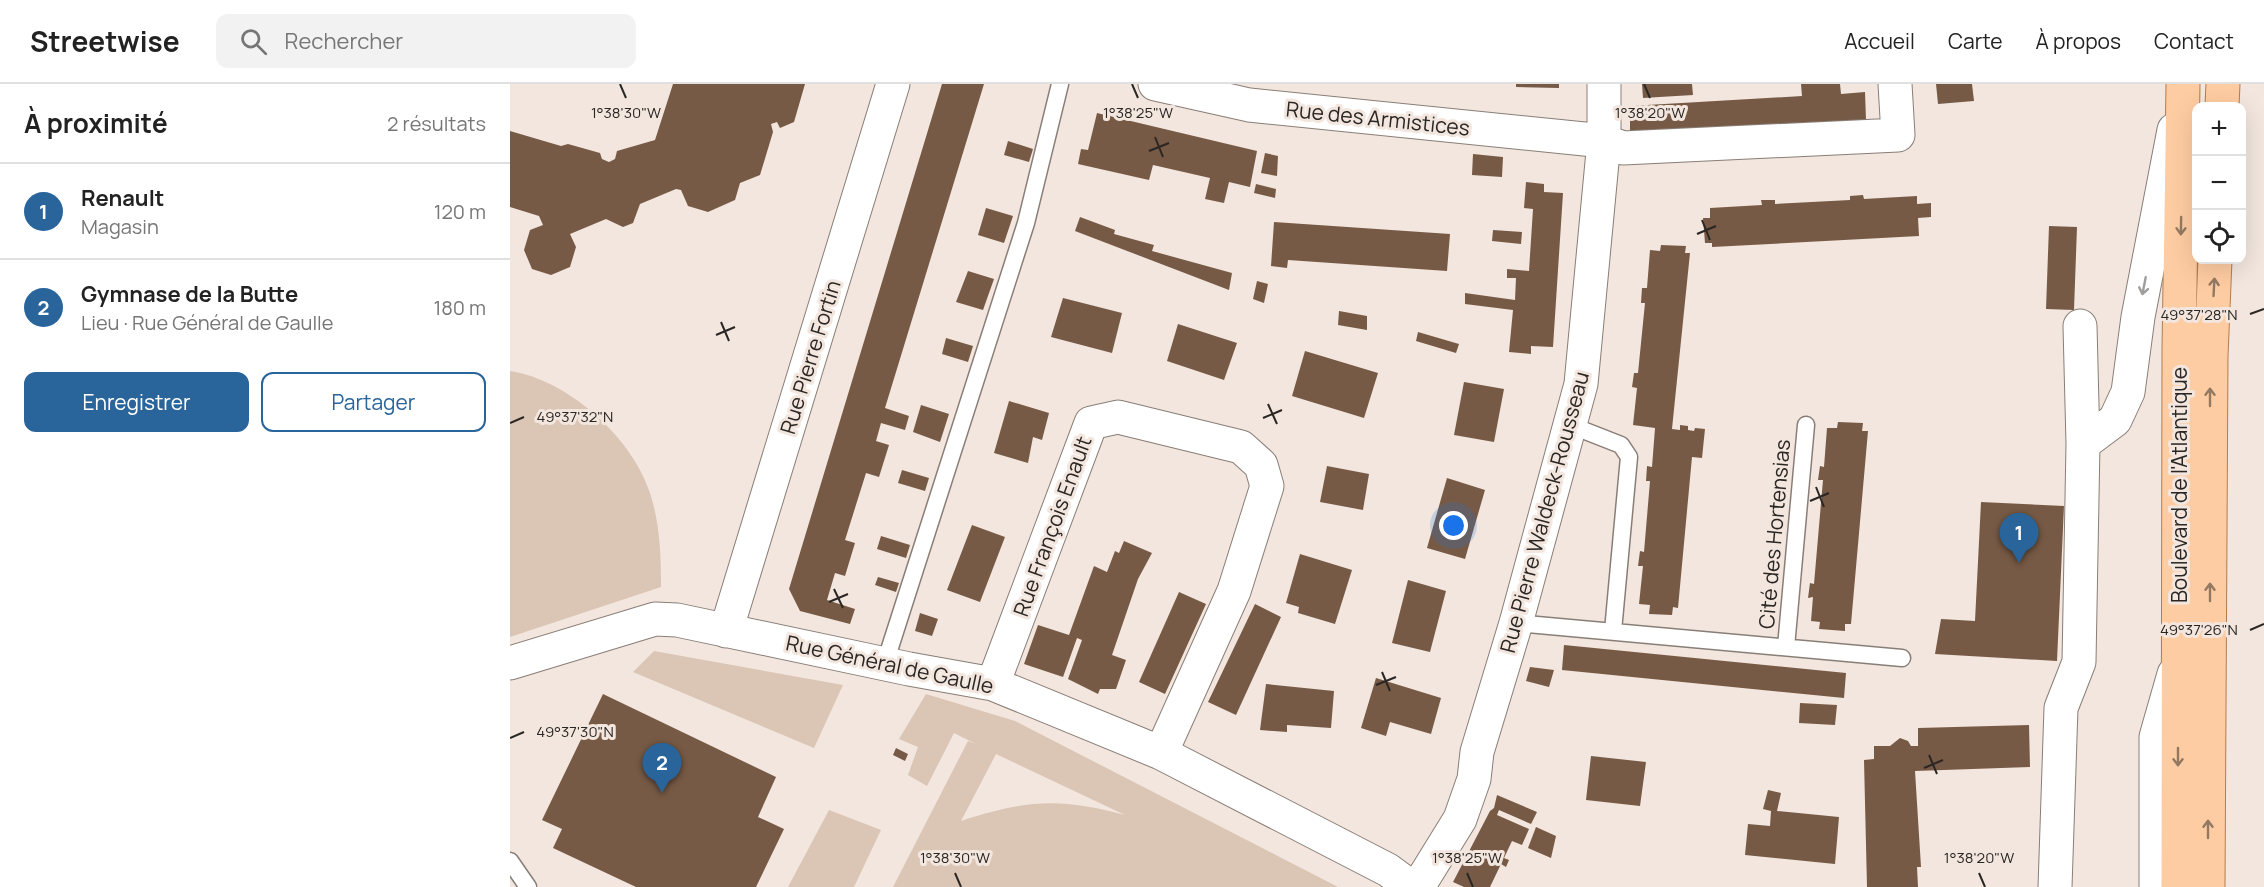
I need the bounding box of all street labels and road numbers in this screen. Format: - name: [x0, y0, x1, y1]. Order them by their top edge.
- street label: Rue des Armistices: [1285, 94, 1471, 142]
- street label: Rue Pierre Fortin: [773, 277, 847, 437]
- street label: Boulevard de l'Atlantique: [2165, 367, 2193, 603]
- street label: Rue Pierre Waldeck-Rousseau: [1493, 368, 1595, 656]
- street label: Rue François Enault: [1006, 432, 1098, 620]
- street label: Cité des Hortensias: [1752, 438, 1796, 630]
- street label: Rue Général de Gaulle: [784, 628, 996, 700]

